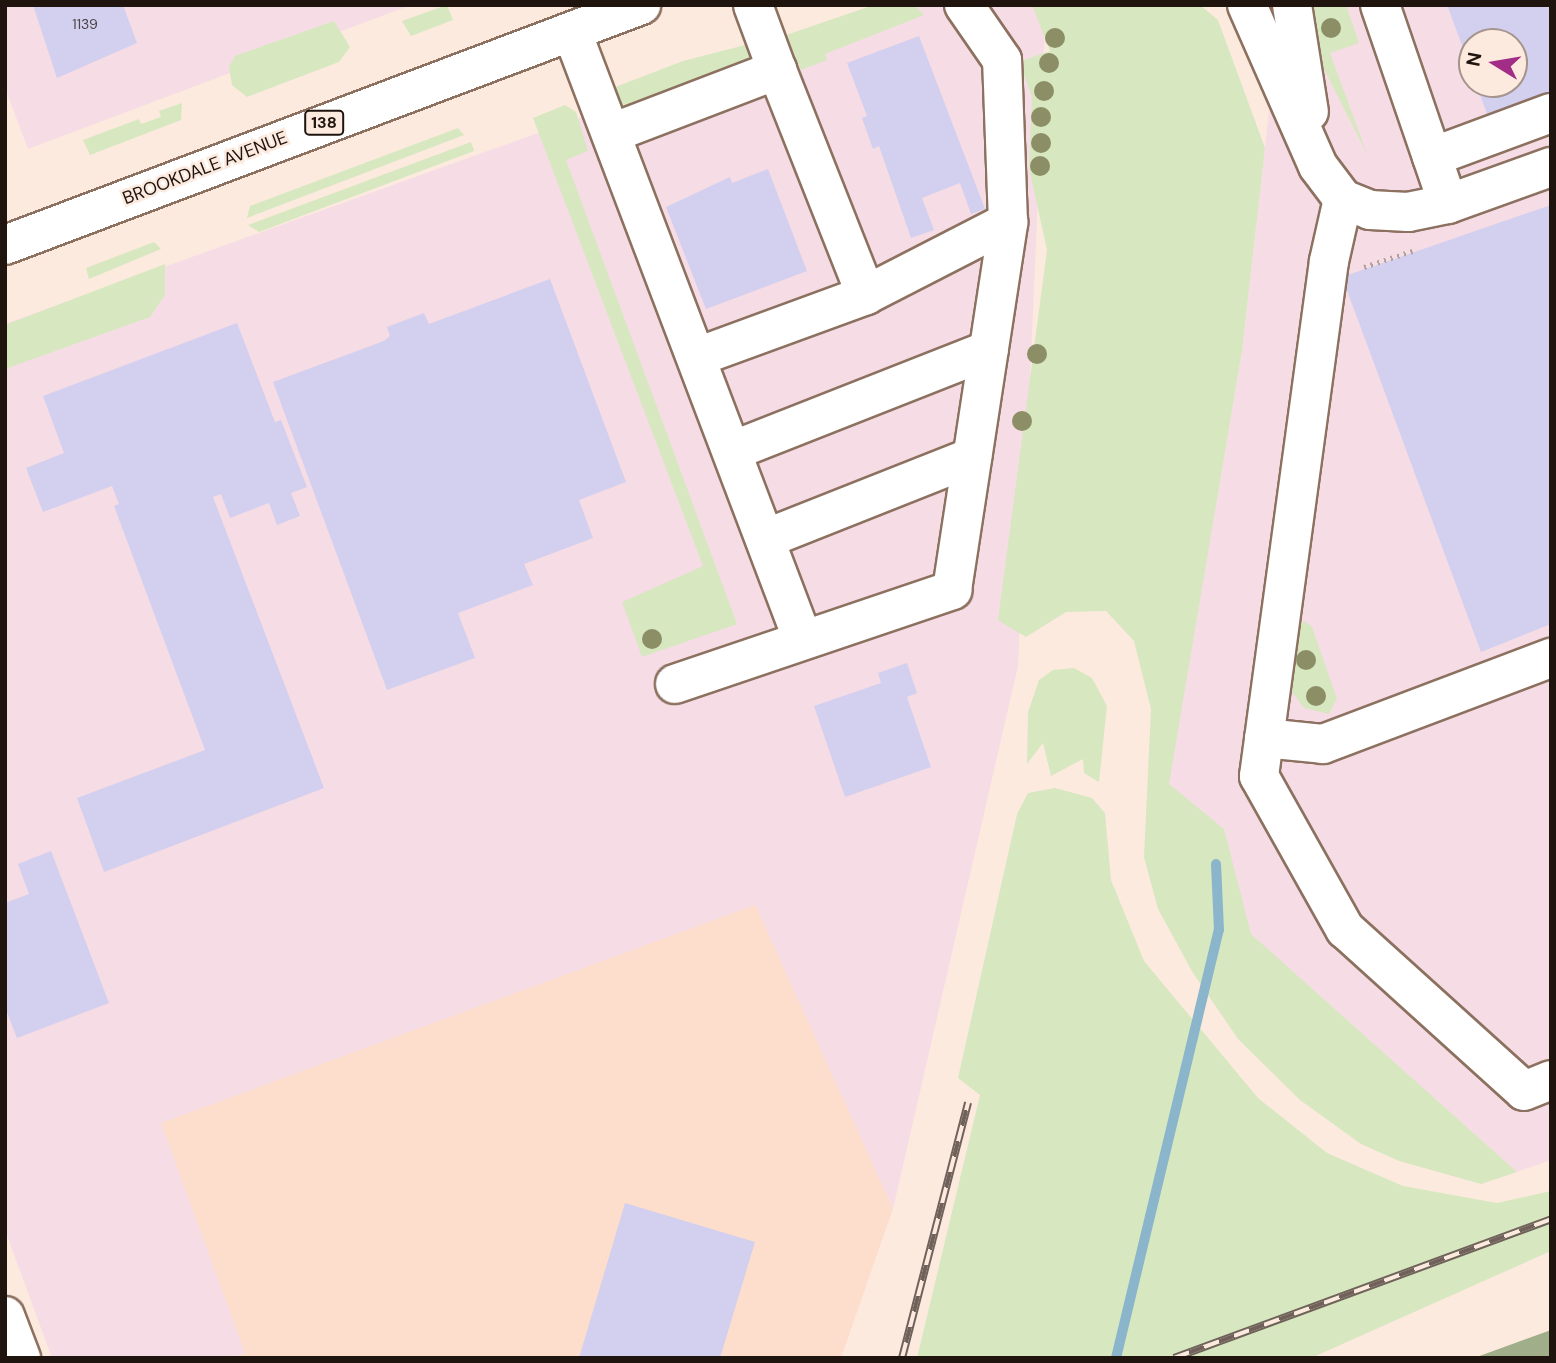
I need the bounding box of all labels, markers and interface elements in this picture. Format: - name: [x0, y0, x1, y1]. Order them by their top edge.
- house number: 1139: [72, 16, 98, 32]
- north arrow: [1458, 28, 1528, 98]
- text: N: [1460, 50, 1487, 68]
- road number: 138: [303, 111, 345, 136]
- street label: BROOKDALE AVENUE: [120, 127, 290, 209]

